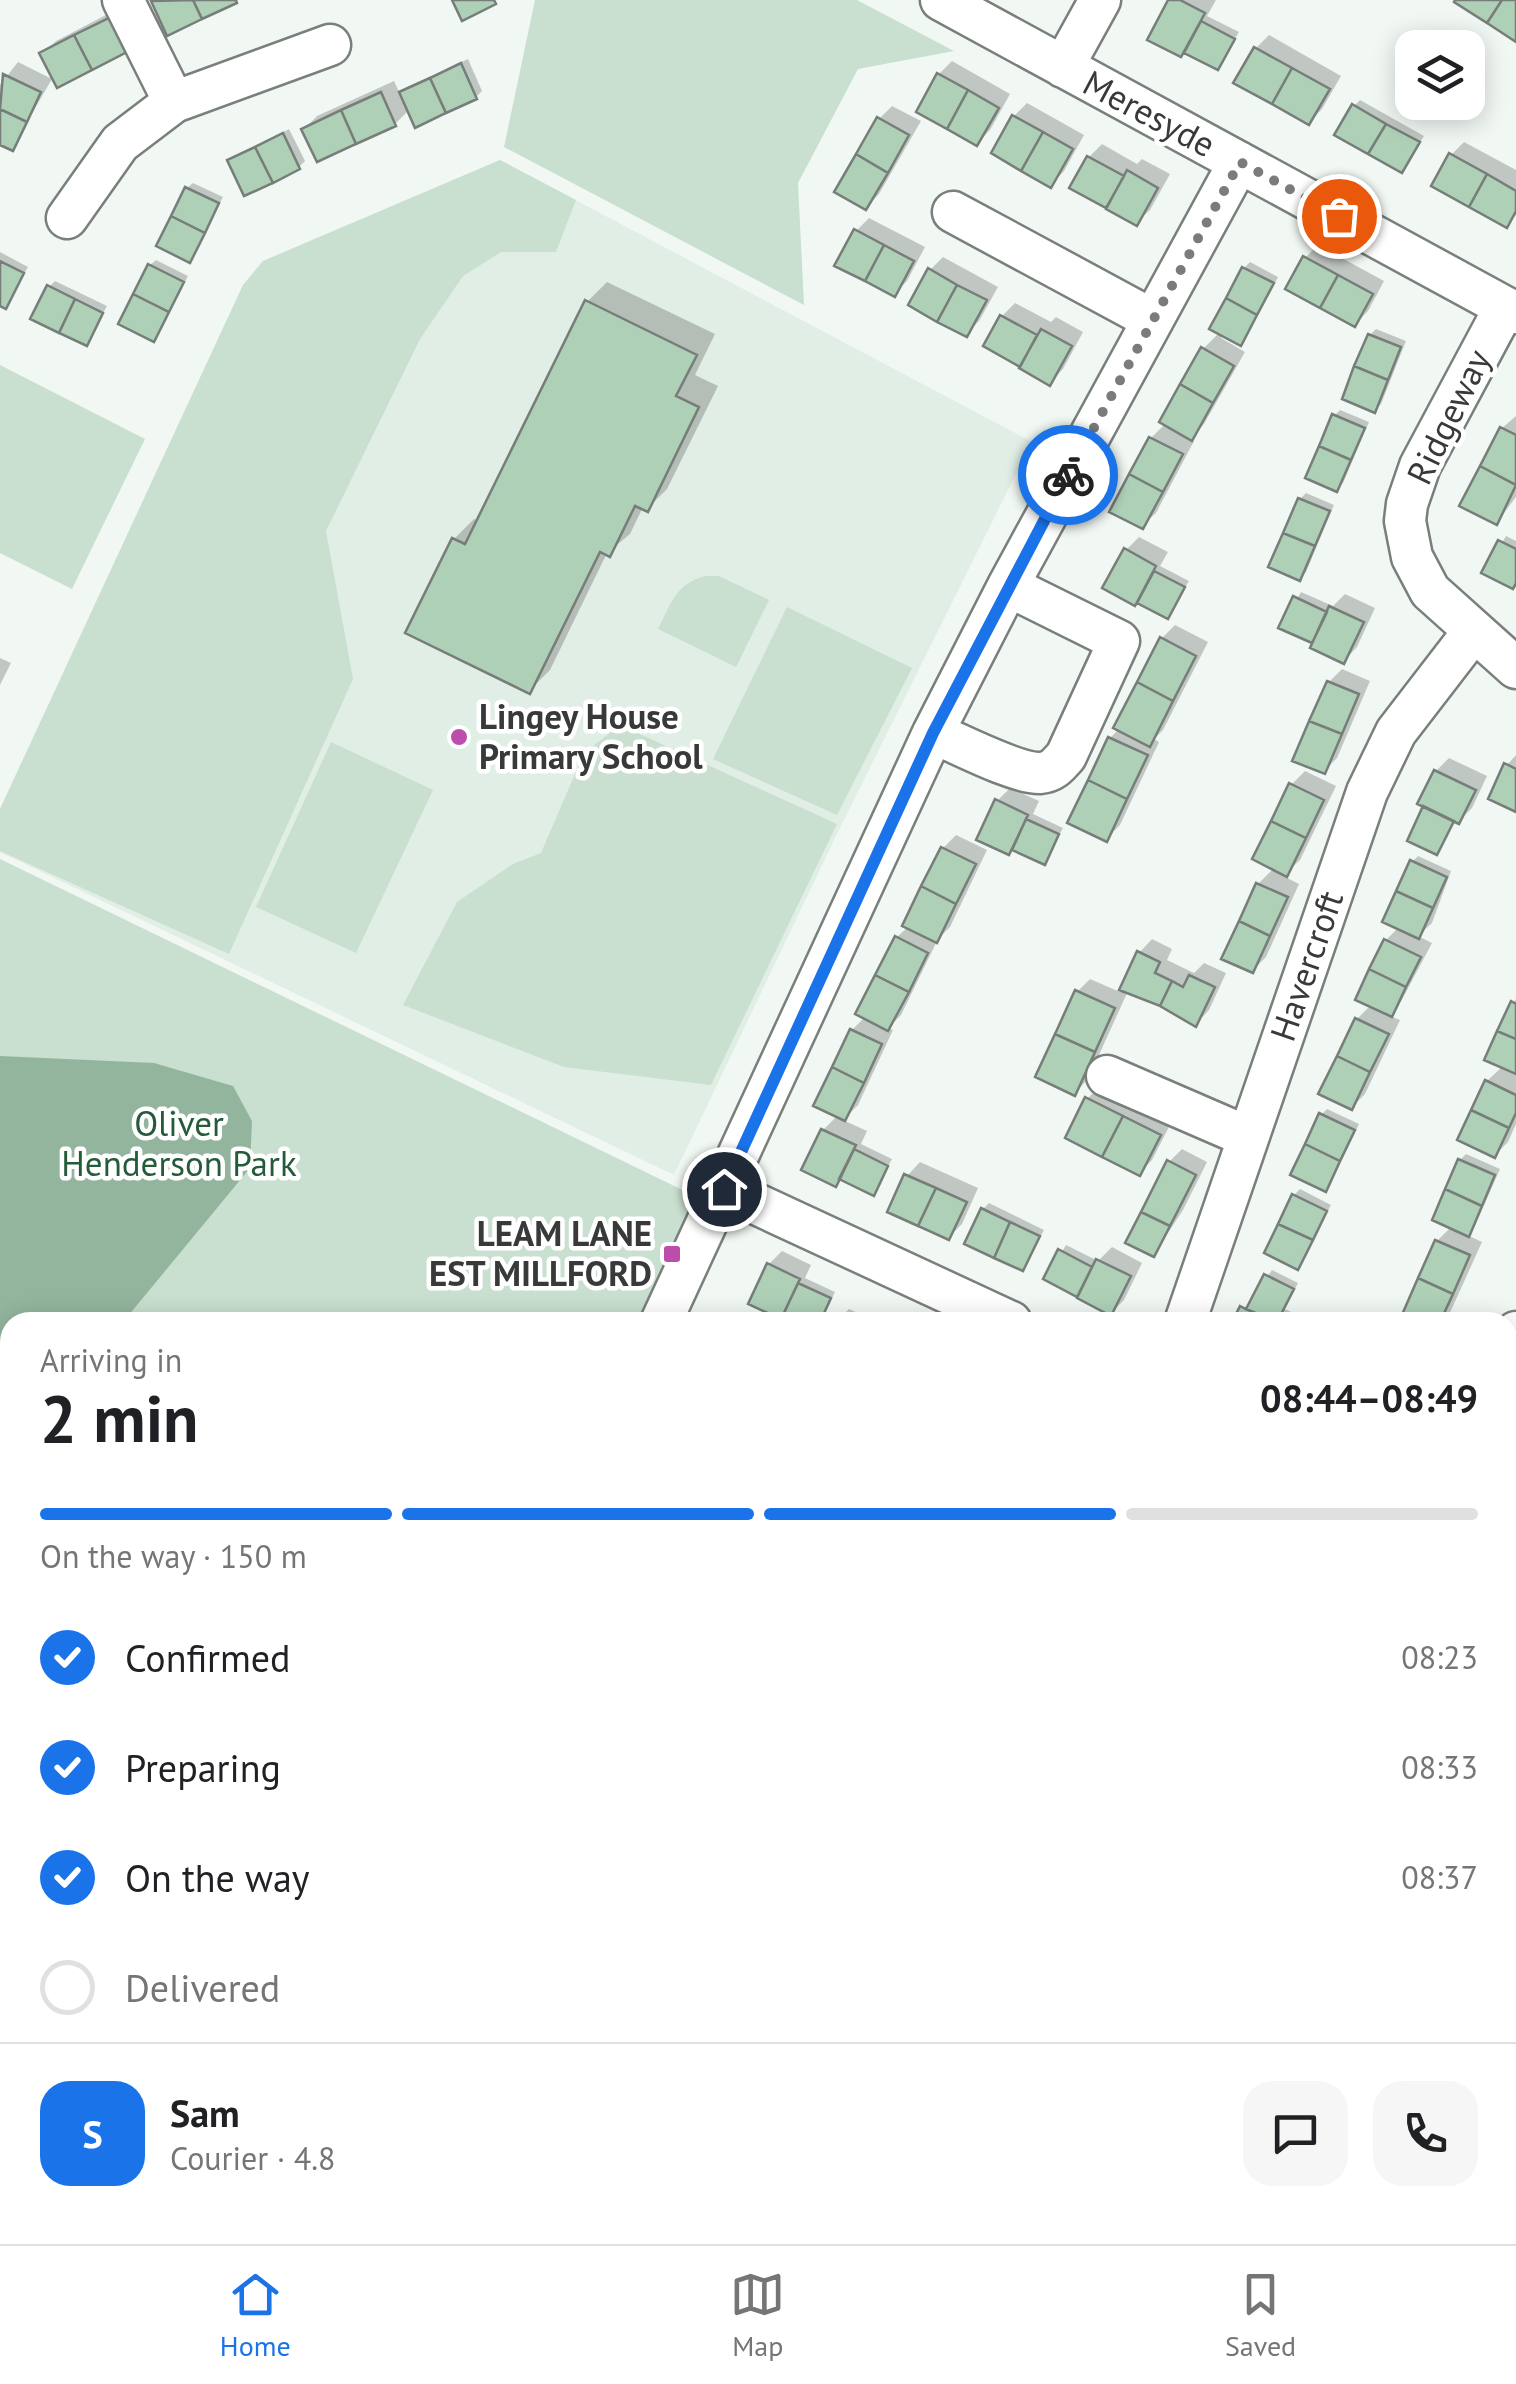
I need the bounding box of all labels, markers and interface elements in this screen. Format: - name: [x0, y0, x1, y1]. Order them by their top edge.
- map controls: [1395, 30, 1485, 120]
- button: layers: [1395, 30, 1485, 120]
- street label: Meresyde: [1076, 59, 1223, 167]
- pin: [1297, 174, 1382, 259]
- icon: bag: [1312, 189, 1367, 244]
- street label: Ridgeway: [1396, 341, 1500, 492]
- courier: [1018, 425, 1118, 525]
- icon: bike: [1041, 448, 1096, 503]
- place label: Lingey House Primary School: [479, 693, 703, 779]
- marker: Lingey House Primary School: [448, 726, 470, 748]
- street label: Havercroft: [1259, 885, 1353, 1047]
- park label: Oliver Henderson Park: [61, 1100, 297, 1186]
- pin: [682, 1147, 767, 1232]
- icon: home: [697, 1162, 752, 1217]
- place label: LEAM LANE EST MILLFORD: [429, 1210, 652, 1296]
- marker: LEAM LANE EST MILLFORD: [661, 1243, 683, 1265]
- text: Arriving in: [40, 1339, 182, 1381]
- text: 08:44–08:49: [1260, 1373, 1478, 1422]
- text: 2 min: [40, 1376, 199, 1460]
- text: On the way · 150 m: [40, 1535, 307, 1577]
- icon: check: [40, 1630, 95, 1685]
- text: Confirmed: [125, 1633, 291, 1682]
- text: 08:23: [1401, 1636, 1478, 1678]
- icon: check: [40, 1740, 95, 1795]
- text: Preparing: [125, 1743, 281, 1792]
- text: 08:33: [1401, 1746, 1478, 1788]
- icon: check: [40, 1850, 95, 1905]
- text: On the way: [125, 1853, 310, 1902]
- text: 08:37: [1401, 1856, 1478, 1898]
- text: Delivered: [125, 1963, 280, 2012]
- button: chat: [1243, 2081, 1348, 2186]
- button: phone: [1373, 2081, 1478, 2186]
- text: Sam: [170, 2088, 240, 2137]
- text: S: [82, 2109, 103, 2158]
- text: Courier · 4.8: [170, 2137, 336, 2179]
- tab: Home: [220, 2267, 291, 2364]
- tab: Map: [730, 2267, 785, 2364]
- tab: Saved: [1225, 2267, 1296, 2364]

